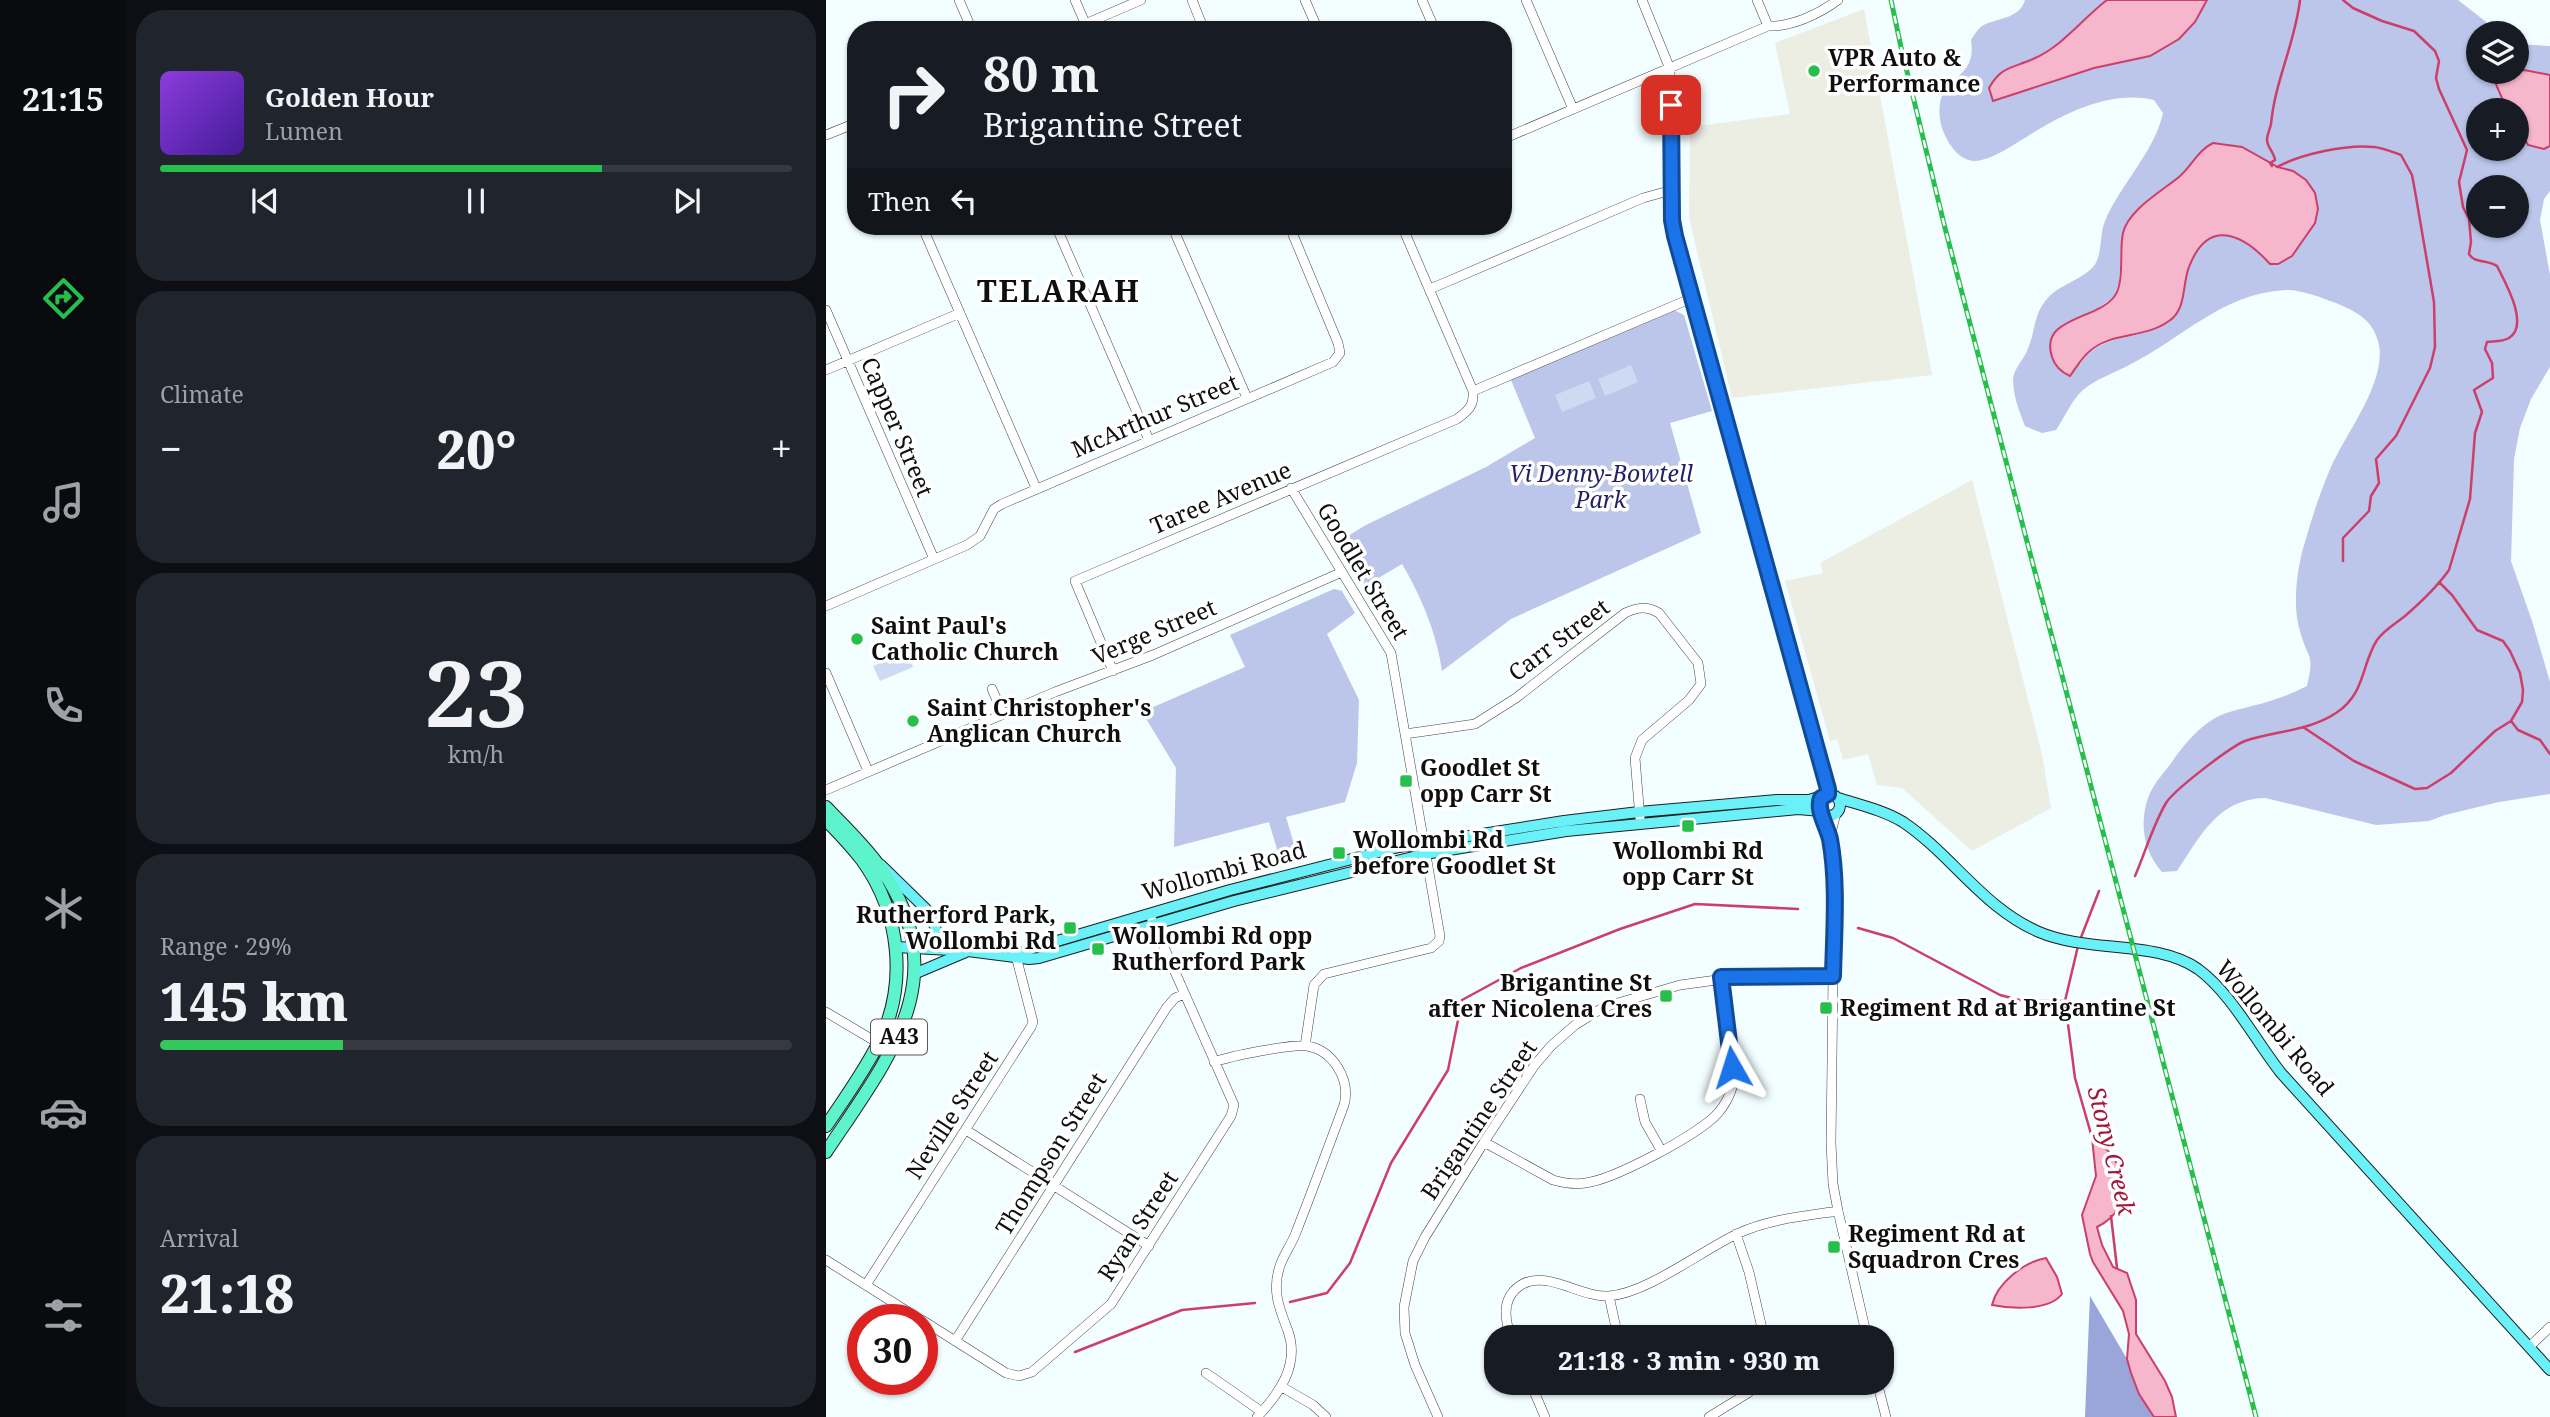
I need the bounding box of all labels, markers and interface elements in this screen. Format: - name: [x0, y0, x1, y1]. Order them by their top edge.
- map controls: [2466, 21, 2529, 238]
- button: layers: [2466, 21, 2529, 84]
- text: 80 m: [983, 40, 1099, 106]
- place label: VPR Auto & Performance: [1828, 41, 1980, 99]
- icon: right: [868, 49, 959, 140]
- marker: VPR Auto & Performance: [1806, 63, 1822, 79]
- pin: [1641, 75, 1701, 135]
- text: 21:15: [22, 77, 104, 120]
- text: Golden Hour: [265, 79, 434, 115]
- icon: arrive: [1652, 86, 1690, 124]
- button: +: [2466, 98, 2529, 161]
- text: Brigantine Street: [983, 103, 1242, 146]
- text: Lumen: [265, 115, 343, 147]
- button: −: [2466, 175, 2529, 238]
- icon: previous: [246, 182, 284, 220]
- icon: pause: [457, 182, 495, 220]
- icon: next: [668, 182, 706, 220]
- icon: left: [945, 182, 983, 220]
- text: Then: [868, 183, 931, 219]
- district label: TELARAH: [977, 270, 1141, 311]
- icon: directions: [39, 274, 88, 323]
- street label: Capper Street: [854, 352, 942, 501]
- street label: McArthur Street: [1066, 366, 1243, 465]
- text: Climate: [160, 378, 244, 410]
- text: 20°: [436, 413, 516, 484]
- text: −: [160, 422, 182, 474]
- text: +: [771, 422, 792, 474]
- street label: Taree Avenue: [1145, 453, 1296, 541]
- park label: Vi Denny-Bowtell Park: [1509, 457, 1693, 515]
- icon: music: [39, 478, 88, 527]
- street label: Goodlet Street: [1310, 496, 1417, 645]
- street label: Verge Street: [1087, 591, 1221, 672]
- street label: Carr Street: [1501, 591, 1615, 688]
- place label: Saint Paul's Catholic Church: [871, 609, 1059, 667]
- text: 23: [425, 630, 527, 754]
- marker: Saint Paul's Catholic Church: [849, 631, 865, 647]
- icon: phone: [39, 681, 88, 730]
- place label: Saint Christopher's Anglican Church: [927, 691, 1151, 749]
- marker: Saint Christopher's Anglican Church: [905, 713, 921, 729]
- text: km/h: [448, 738, 504, 770]
- place label: Goodlet St opp Carr St: [1420, 751, 1552, 809]
- marker: Goodlet St opp Carr St: [1398, 773, 1414, 789]
- marker: Wollombi Rd opp Carr St: [1680, 818, 1696, 834]
- place label: Wollombi Rd before Goodlet St: [1353, 823, 1556, 881]
- street label: Wollombi Road: [1138, 833, 1309, 907]
- place label: Wollombi Rd opp Carr St: [1613, 834, 1763, 892]
- marker: Wollombi Rd before Goodlet St: [1331, 845, 1347, 861]
- icon: climate: [39, 884, 88, 933]
- place label: Rutherford Park, Wollombi Rd: [856, 898, 1056, 956]
- place label: Wollombi Rd opp Rutherford Park: [1112, 919, 1312, 977]
- marker: Rutherford Park, Wollombi Rd: [1062, 920, 1078, 936]
- text: Range · 29%: [160, 930, 292, 962]
- marker: Wollombi Rd opp Rutherford Park: [1090, 941, 1106, 957]
- street label: Wollombi Road: [2209, 953, 2342, 1102]
- text: 145 km: [160, 965, 348, 1036]
- place label: Brigantine St after Nicolena Cres: [1428, 966, 1652, 1024]
- marker: Brigantine St after Nicolena Cres: [1658, 988, 1674, 1004]
- place label: Regiment Rd at Brigantine St: [1840, 991, 2175, 1023]
- marker: Regiment Rd at Brigantine St: [1818, 1000, 1834, 1016]
- road number: A43: [871, 1020, 927, 1054]
- position arrow: [1695, 1030, 1769, 1104]
- street label: Brigantine Street: [1413, 1033, 1543, 1206]
- street label: Neville Street: [898, 1044, 1005, 1185]
- street label: Thompson Street: [987, 1066, 1113, 1241]
- water label: Stony Creek: [2081, 1083, 2145, 1220]
- icon: car: [39, 1088, 88, 1137]
- street label: Ryan Street: [1090, 1164, 1185, 1287]
- place label: Regiment Rd at Squadron Cres: [1848, 1217, 2025, 1275]
- text: Arrival: [160, 1222, 239, 1254]
- marker: Regiment Rd at Squadron Cres: [1826, 1239, 1842, 1255]
- text: 21:18: [160, 1257, 294, 1328]
- icon: filters: [39, 1291, 88, 1340]
- speed limit sign: 30: [847, 1304, 938, 1395]
- text: 21:18 · 3 min · 930 m: [1558, 1342, 1820, 1378]

